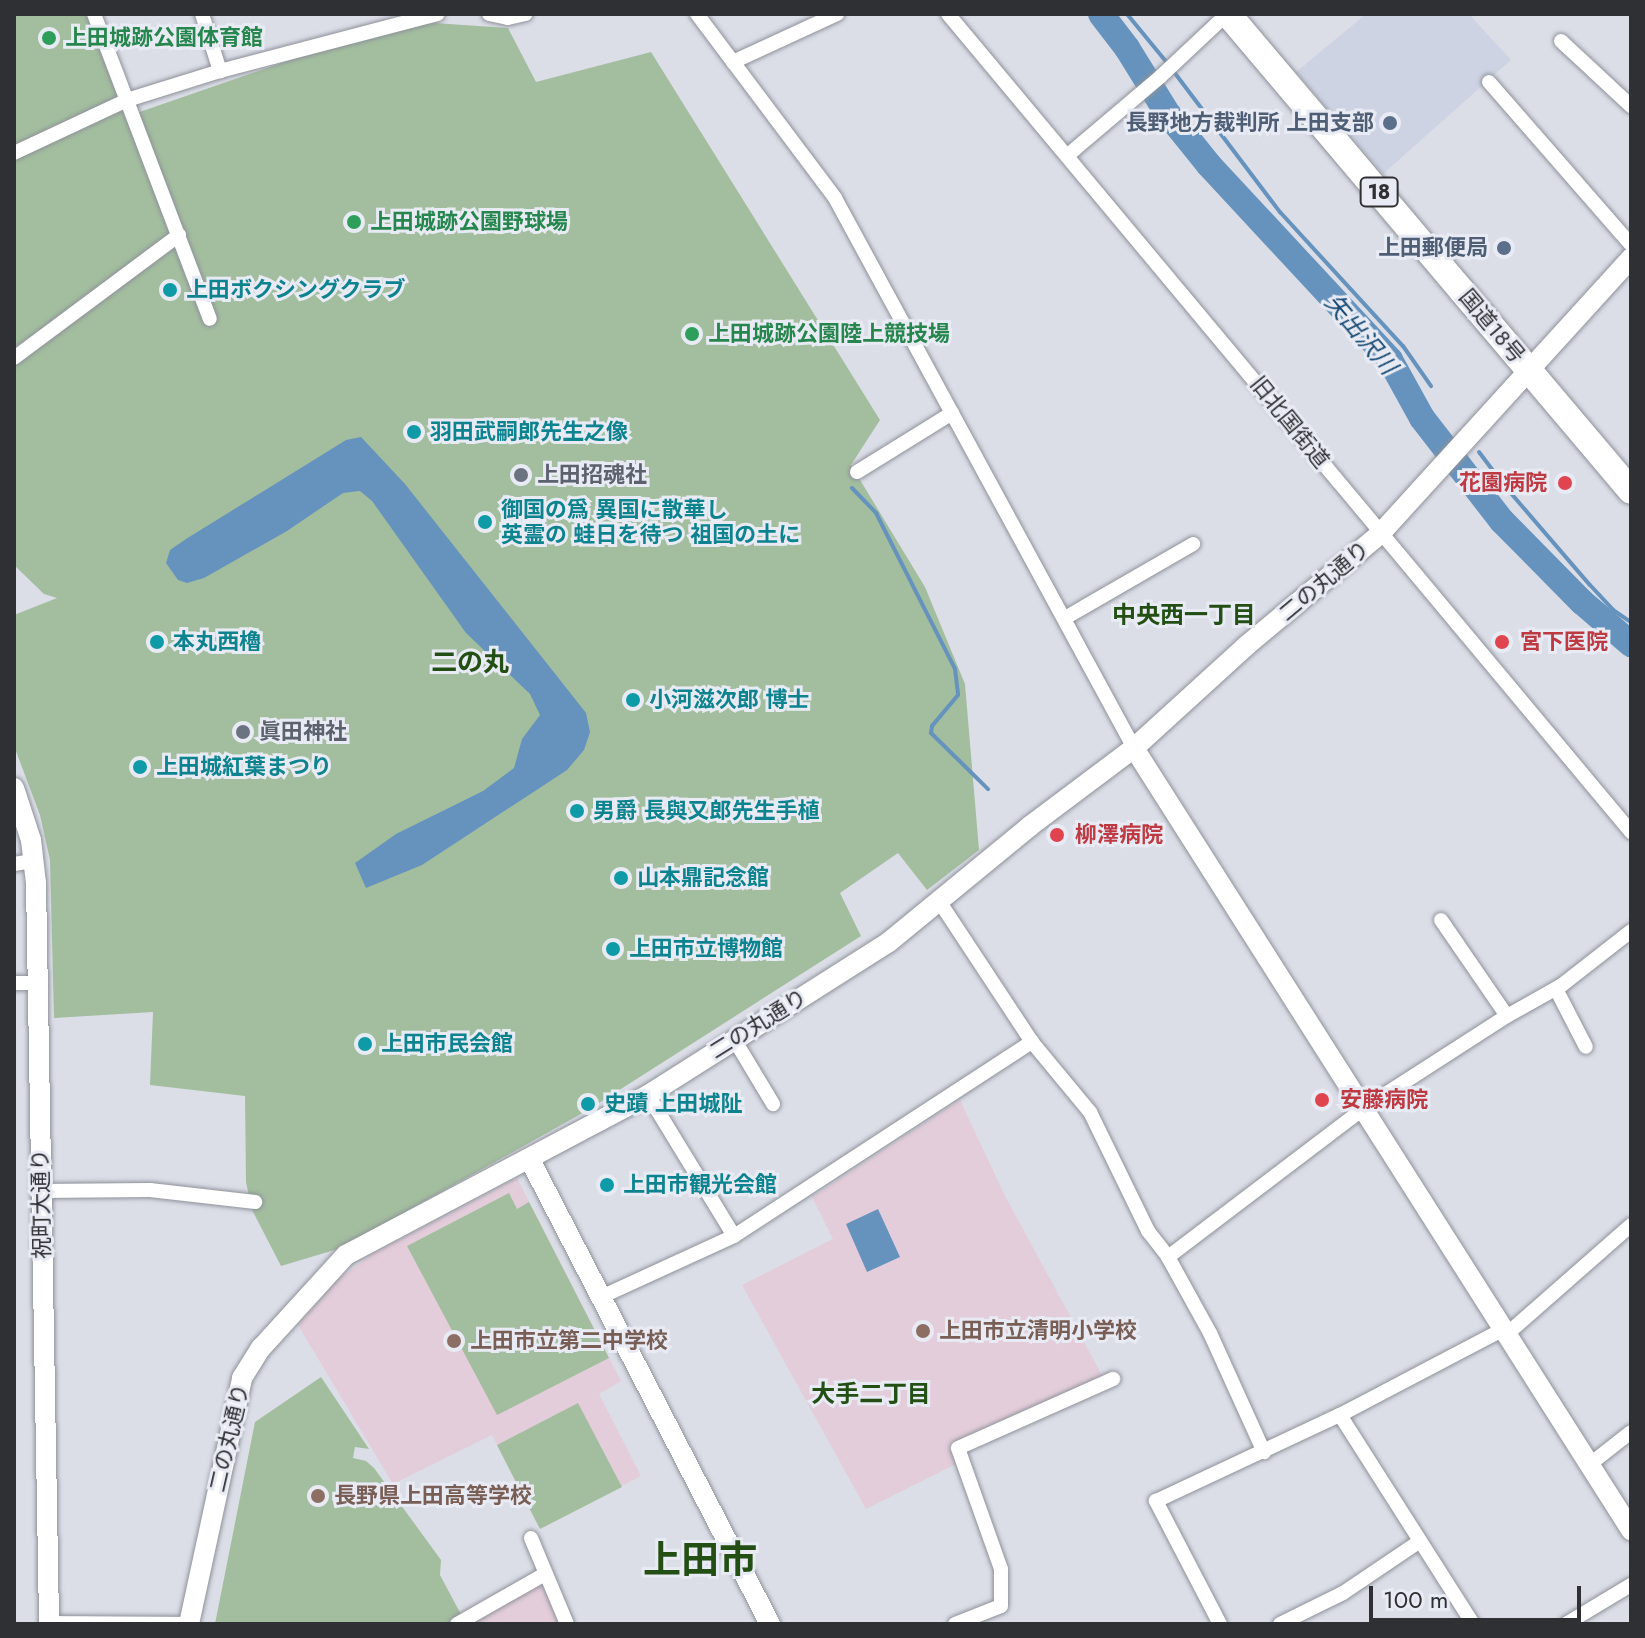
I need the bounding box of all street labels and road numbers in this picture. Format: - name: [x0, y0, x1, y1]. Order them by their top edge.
- road number: 18: [1359, 176, 1399, 208]
- street label: 国道18号: [1454, 284, 1530, 368]
- street label: 旧北国街道: [1245, 371, 1335, 473]
- street label: 二の丸通り: [1273, 536, 1375, 626]
- street label: 二の丸通り: [704, 984, 812, 1064]
- street label: 祝町大通り: [27, 1149, 55, 1259]
- street label: 二の丸通り: [204, 1381, 254, 1495]

